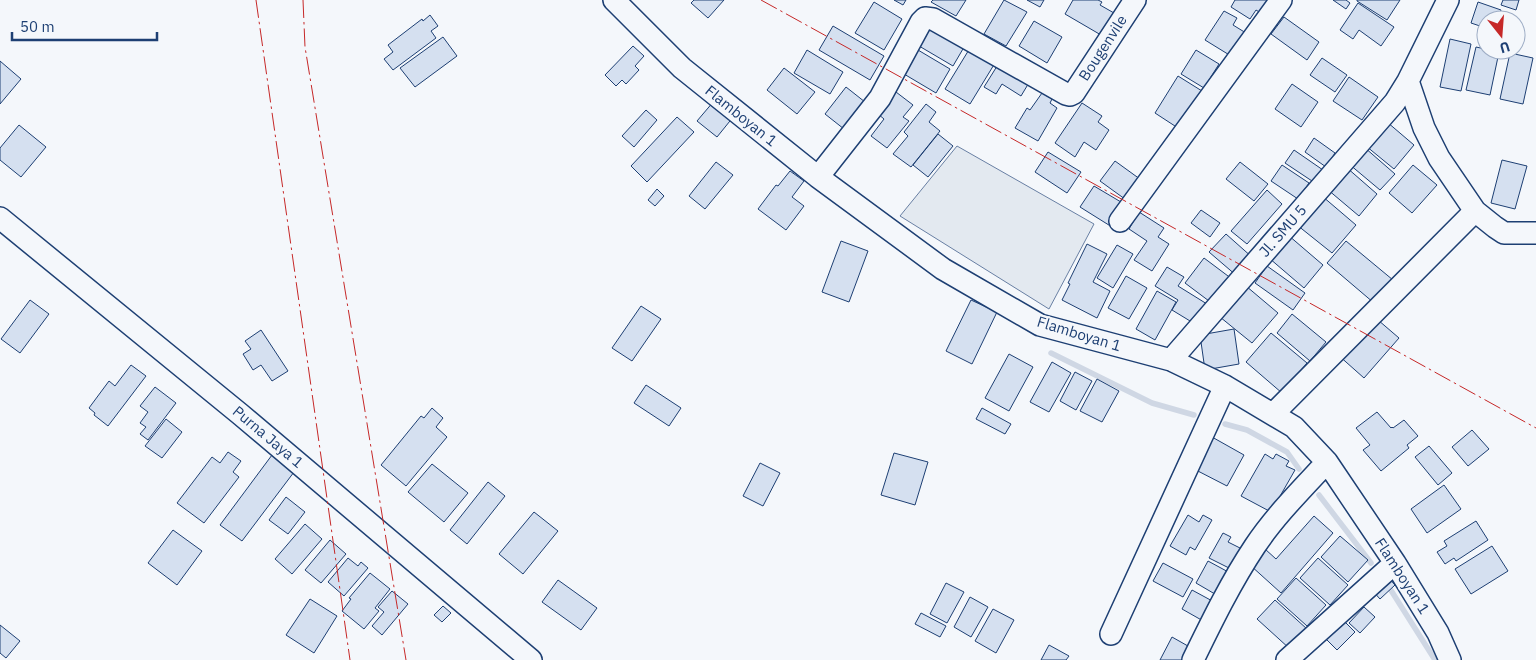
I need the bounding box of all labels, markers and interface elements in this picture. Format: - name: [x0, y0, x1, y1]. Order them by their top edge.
- scale bar: [12, 10, 158, 42]
- north arrow: [1476, 10, 1526, 60]
- street label: Bougenvile: [1074, 11, 1131, 84]
- text: 50 m: [20, 17, 55, 36]
- text: U: [1498, 37, 1512, 57]
- street label: Flamboyan 1: [702, 81, 781, 150]
- street label: Jl. SMU 5: [1255, 201, 1310, 261]
- street label: Flamboyan 1: [1035, 312, 1124, 355]
- street label: Purna Jaya 1: [229, 402, 308, 472]
- street label: Flamboyan 1: [1371, 534, 1434, 617]

